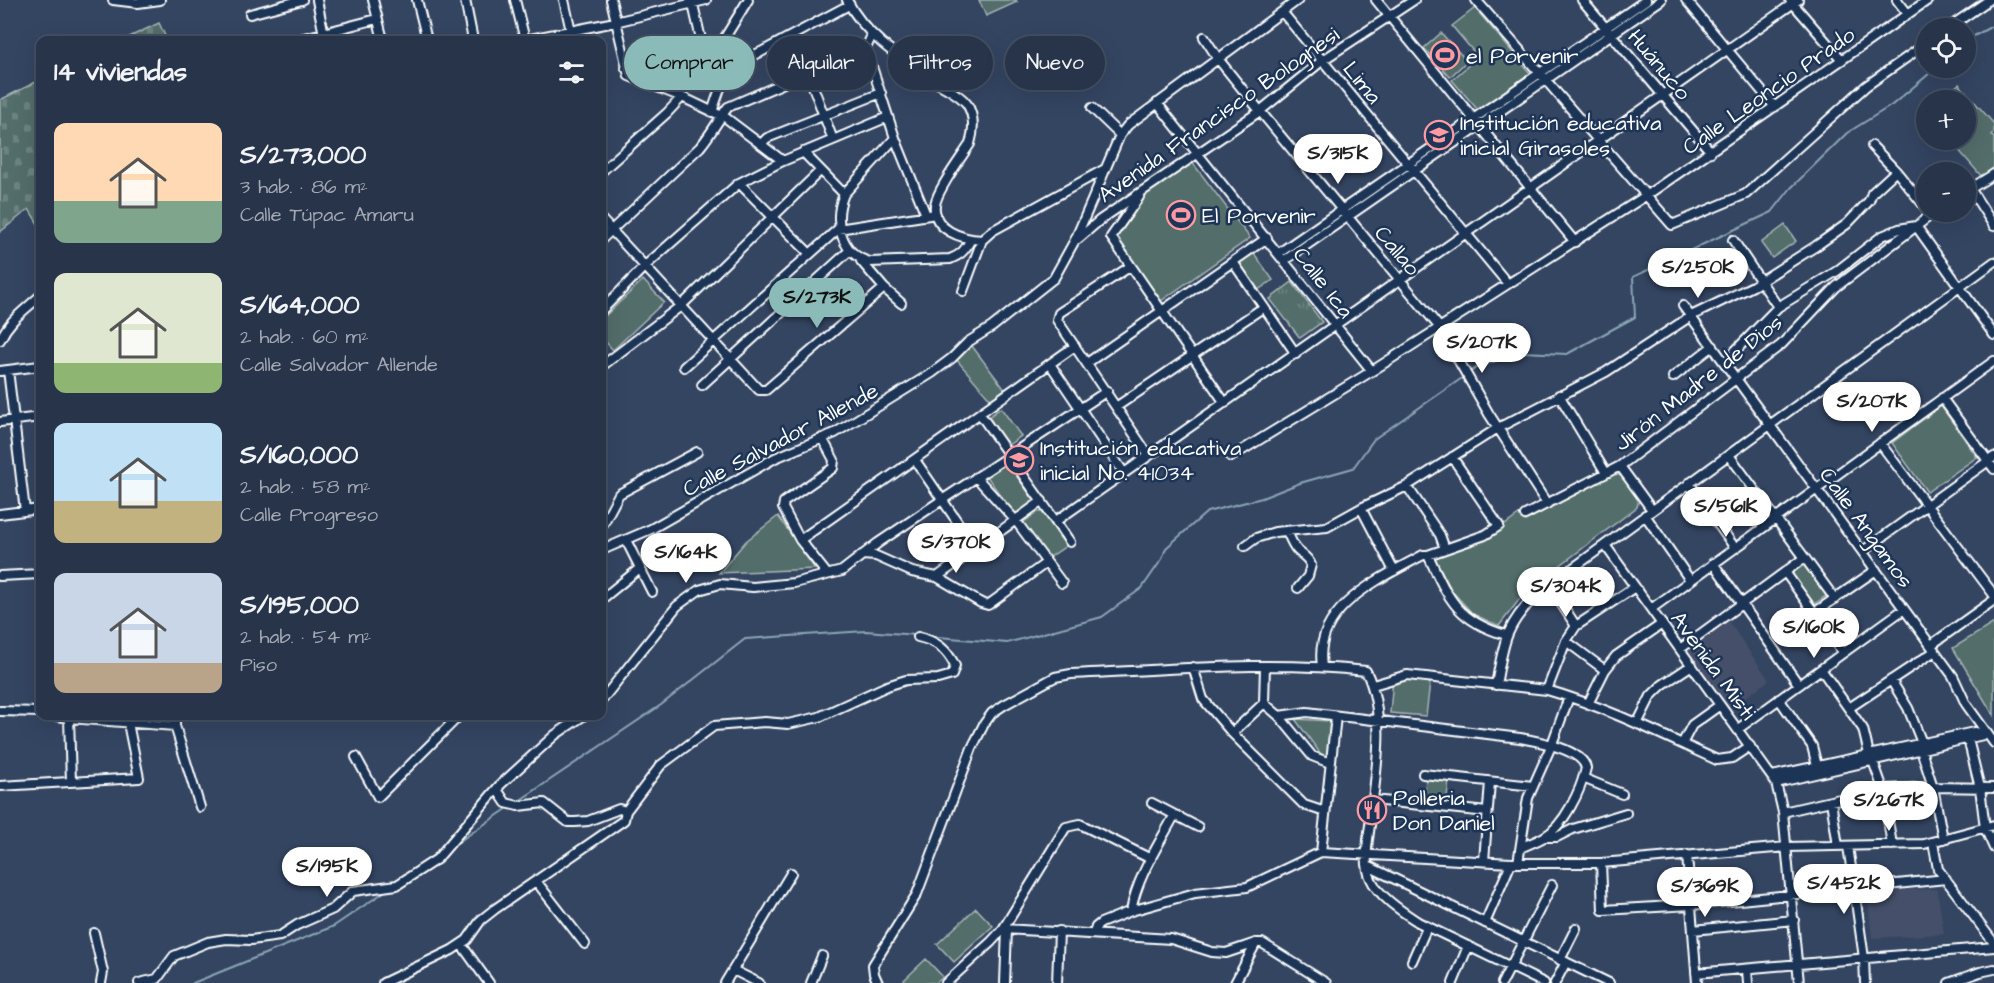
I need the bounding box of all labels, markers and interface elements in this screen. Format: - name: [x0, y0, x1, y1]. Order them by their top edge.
- map controls: [1916, 18, 1976, 222]
- button: locate: [1916, 18, 1976, 78]
- street label: Avenida Francisco Bolognesi: [1092, 20, 1346, 211]
- street label: Calle Leoncio Prado: [1676, 20, 1862, 163]
- street label: Huánuco: [1620, 23, 1698, 108]
- chip: Comprar: [624, 36, 755, 90]
- chip: Alquilar: [767, 36, 876, 90]
- chip: Filtros: [888, 36, 993, 90]
- chip: Nuevo: [1005, 36, 1105, 90]
- sports icon: el Porvenir: [1429, 39, 1461, 71]
- place label: el Porvenir: [1466, 41, 1579, 72]
- text: 14 viviendas: [54, 54, 187, 90]
- street label: Lima: [1335, 55, 1389, 111]
- icon: filters: [555, 56, 588, 89]
- button: +: [1916, 90, 1976, 150]
- place label: Institución educativa inicial Girasoles: [1460, 108, 1661, 164]
- school or university icon: Institución educativa inicial Girasoles: [1423, 119, 1455, 151]
- pin: S/315K: [1289, 134, 1387, 185]
- text: S/273,000: [240, 137, 366, 173]
- text: S/315K: [1308, 139, 1368, 167]
- icon: home: [102, 147, 174, 219]
- button: −: [1916, 162, 1976, 222]
- text: 3 hab. · 86 m²: [240, 173, 368, 201]
- sports icon: El Porvenir: [1165, 199, 1197, 231]
- text: Calle Túpac Amaru: [240, 201, 414, 229]
- place label: El Porvenir: [1202, 201, 1316, 232]
- street label: Callao: [1367, 219, 1428, 283]
- street label: Calle Ica: [1285, 241, 1361, 325]
- pin: S/250K: [1649, 248, 1747, 299]
- text: S/250K: [1662, 253, 1734, 281]
- pin: S/273K: [768, 278, 866, 329]
- text: S/273K: [783, 283, 851, 311]
- text: S/164,000: [240, 287, 360, 323]
- icon: home: [102, 297, 174, 369]
- street label: Jirón Madre de Dios: [1608, 308, 1790, 459]
- text: 2 hab. · 60 m²: [240, 323, 369, 351]
- pin: S/207K: [1433, 323, 1531, 374]
- text: S/207K: [1447, 328, 1517, 356]
- text: Calle Salvador Allende: [240, 351, 438, 379]
- street label: Calle Salvador Allende: [677, 376, 884, 505]
- pin: S/207K: [1823, 382, 1921, 433]
- text: S/207K: [1837, 387, 1907, 415]
- place label: Institución educativa inicial No. 41034: [1040, 433, 1241, 489]
- text: S/160,000: [240, 437, 358, 473]
- school or university icon: Institución educativa inicial No. 41034: [1003, 444, 1035, 476]
- icon: home: [102, 447, 174, 519]
- street label: Calle Angamos: [1811, 461, 1920, 595]
- text: 2 hab. · 58 m²: [240, 473, 371, 501]
- pin: S/561K: [1677, 487, 1775, 538]
- text: S/561K: [1694, 492, 1758, 520]
- text: Calle Progreso: [240, 501, 378, 529]
- pin: S/370K: [907, 523, 1005, 574]
- text: S/370K: [921, 528, 991, 556]
- pin: S/164K: [637, 533, 735, 584]
- text: S/164K: [655, 538, 717, 566]
- pin: S/304K: [1517, 567, 1615, 618]
- text: S/304K: [1531, 572, 1601, 600]
- text: S/195,000: [240, 587, 359, 623]
- icon: home: [102, 597, 174, 669]
- street label: Avenida Misti: [1663, 605, 1763, 727]
- pin: S/160K: [1765, 608, 1863, 659]
- text: S/160K: [1783, 613, 1845, 641]
- text: 2 hab. · 54 m²: [240, 623, 371, 651]
- text: Piso: [240, 651, 277, 679]
- pin: S/267K: [1840, 781, 1938, 832]
- place label: Polleria Don Daniel: [1393, 783, 1495, 839]
- text: S/267K: [1854, 786, 1924, 814]
- restaurant icon: Polleria Don Daniel: [1356, 794, 1388, 826]
- pin: S/195K: [278, 847, 376, 898]
- text: S/195K: [296, 852, 358, 880]
- pin: S/452K: [1795, 864, 1893, 915]
- pin: S/369K: [1656, 867, 1754, 918]
- text: S/452K: [1807, 869, 1881, 897]
- text: S/369K: [1671, 872, 1739, 900]

